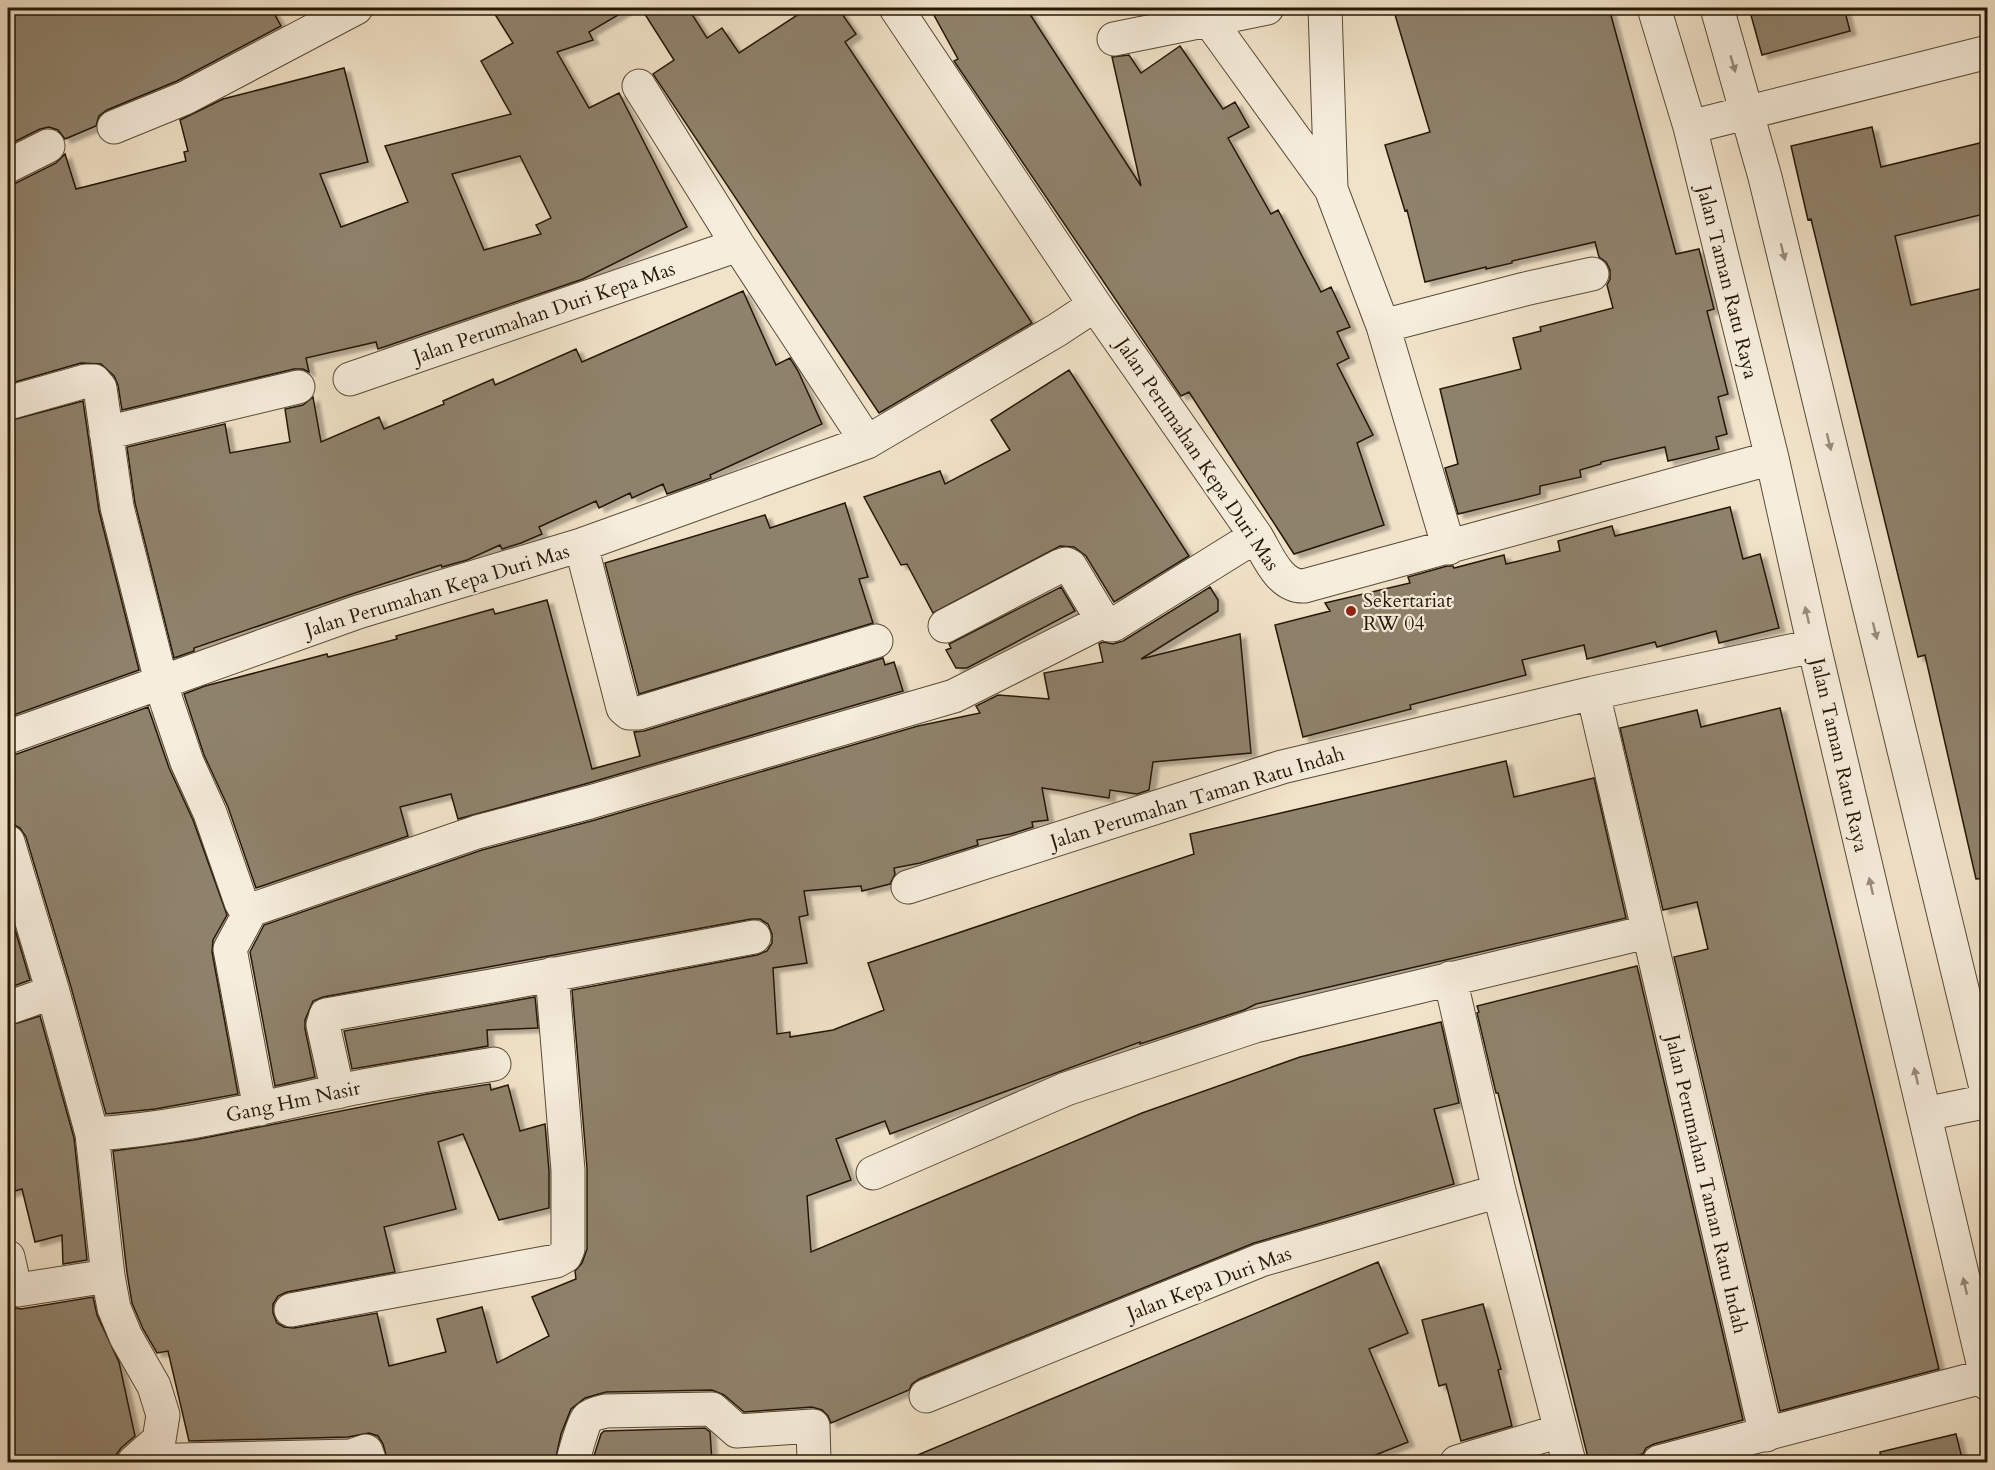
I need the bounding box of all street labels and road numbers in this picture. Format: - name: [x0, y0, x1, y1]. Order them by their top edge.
- street label: Jalan Taman Ratu Raya: [1690, 180, 1765, 382]
- street label: Jalan Perumahan Duri Kepa Mas: [407, 255, 679, 371]
- street label: Jalan Perumahan Kepa Duri Mas: [1108, 330, 1286, 576]
- street label: Jalan Perumahan Kepa Duri Mas: [299, 537, 573, 645]
- street label: Jalan Taman Ratu Raya: [1803, 653, 1875, 855]
- street label: Jalan Perumahan Taman Ratu Indah: [1044, 740, 1348, 856]
- street label: Jalan Perumahan Taman Ratu Indah: [1658, 1029, 1754, 1336]
- street label: Gang Hm Nasir: [223, 1074, 363, 1129]
- street label: Jalan Kepa Duri Mas: [1120, 1240, 1295, 1328]

